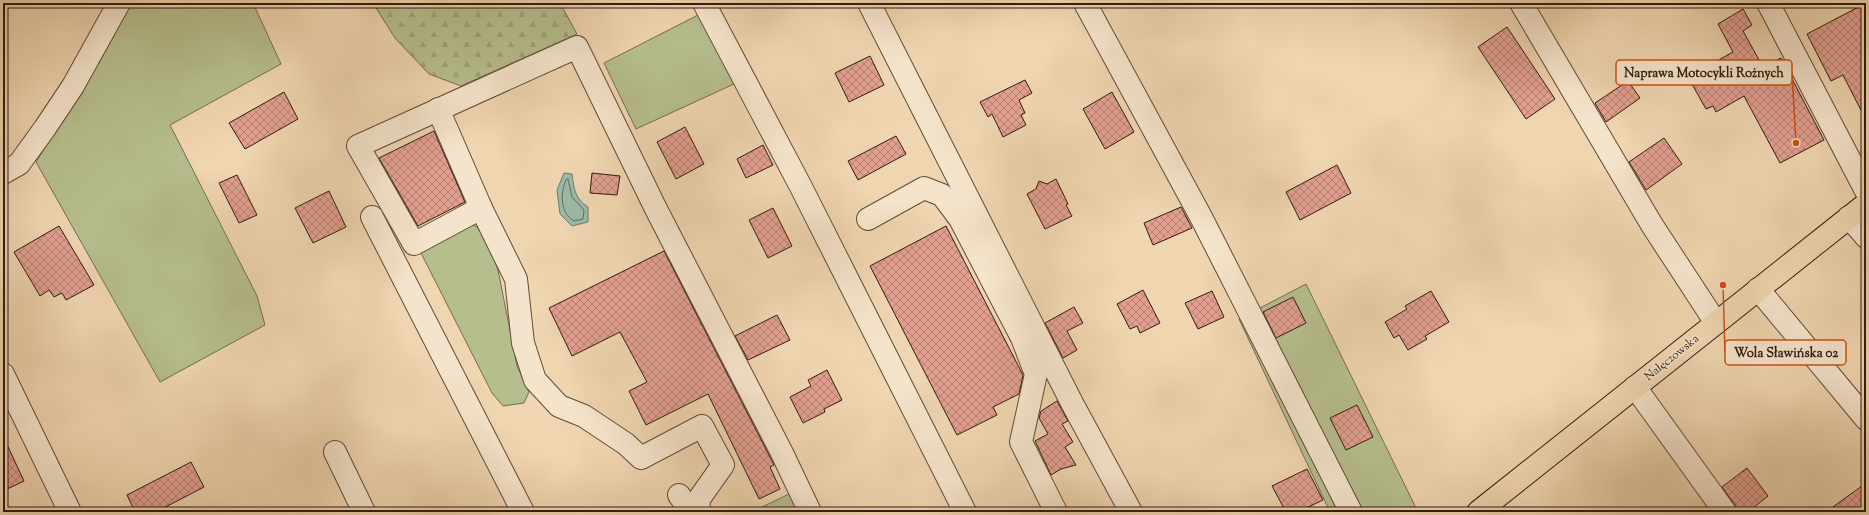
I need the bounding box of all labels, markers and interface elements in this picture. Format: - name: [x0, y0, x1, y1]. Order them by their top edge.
- callout: Naprawa Motocykli Rożnych: [1616, 60, 1792, 85]
- text: Naprawa Motocykli Rożnych: [1624, 65, 1784, 83]
- street label: Nałęczowska: [1641, 330, 1704, 386]
- callout: Wola Sławińska 02: [1725, 340, 1846, 365]
- text: Wola Sławińska 02: [1734, 345, 1839, 363]

